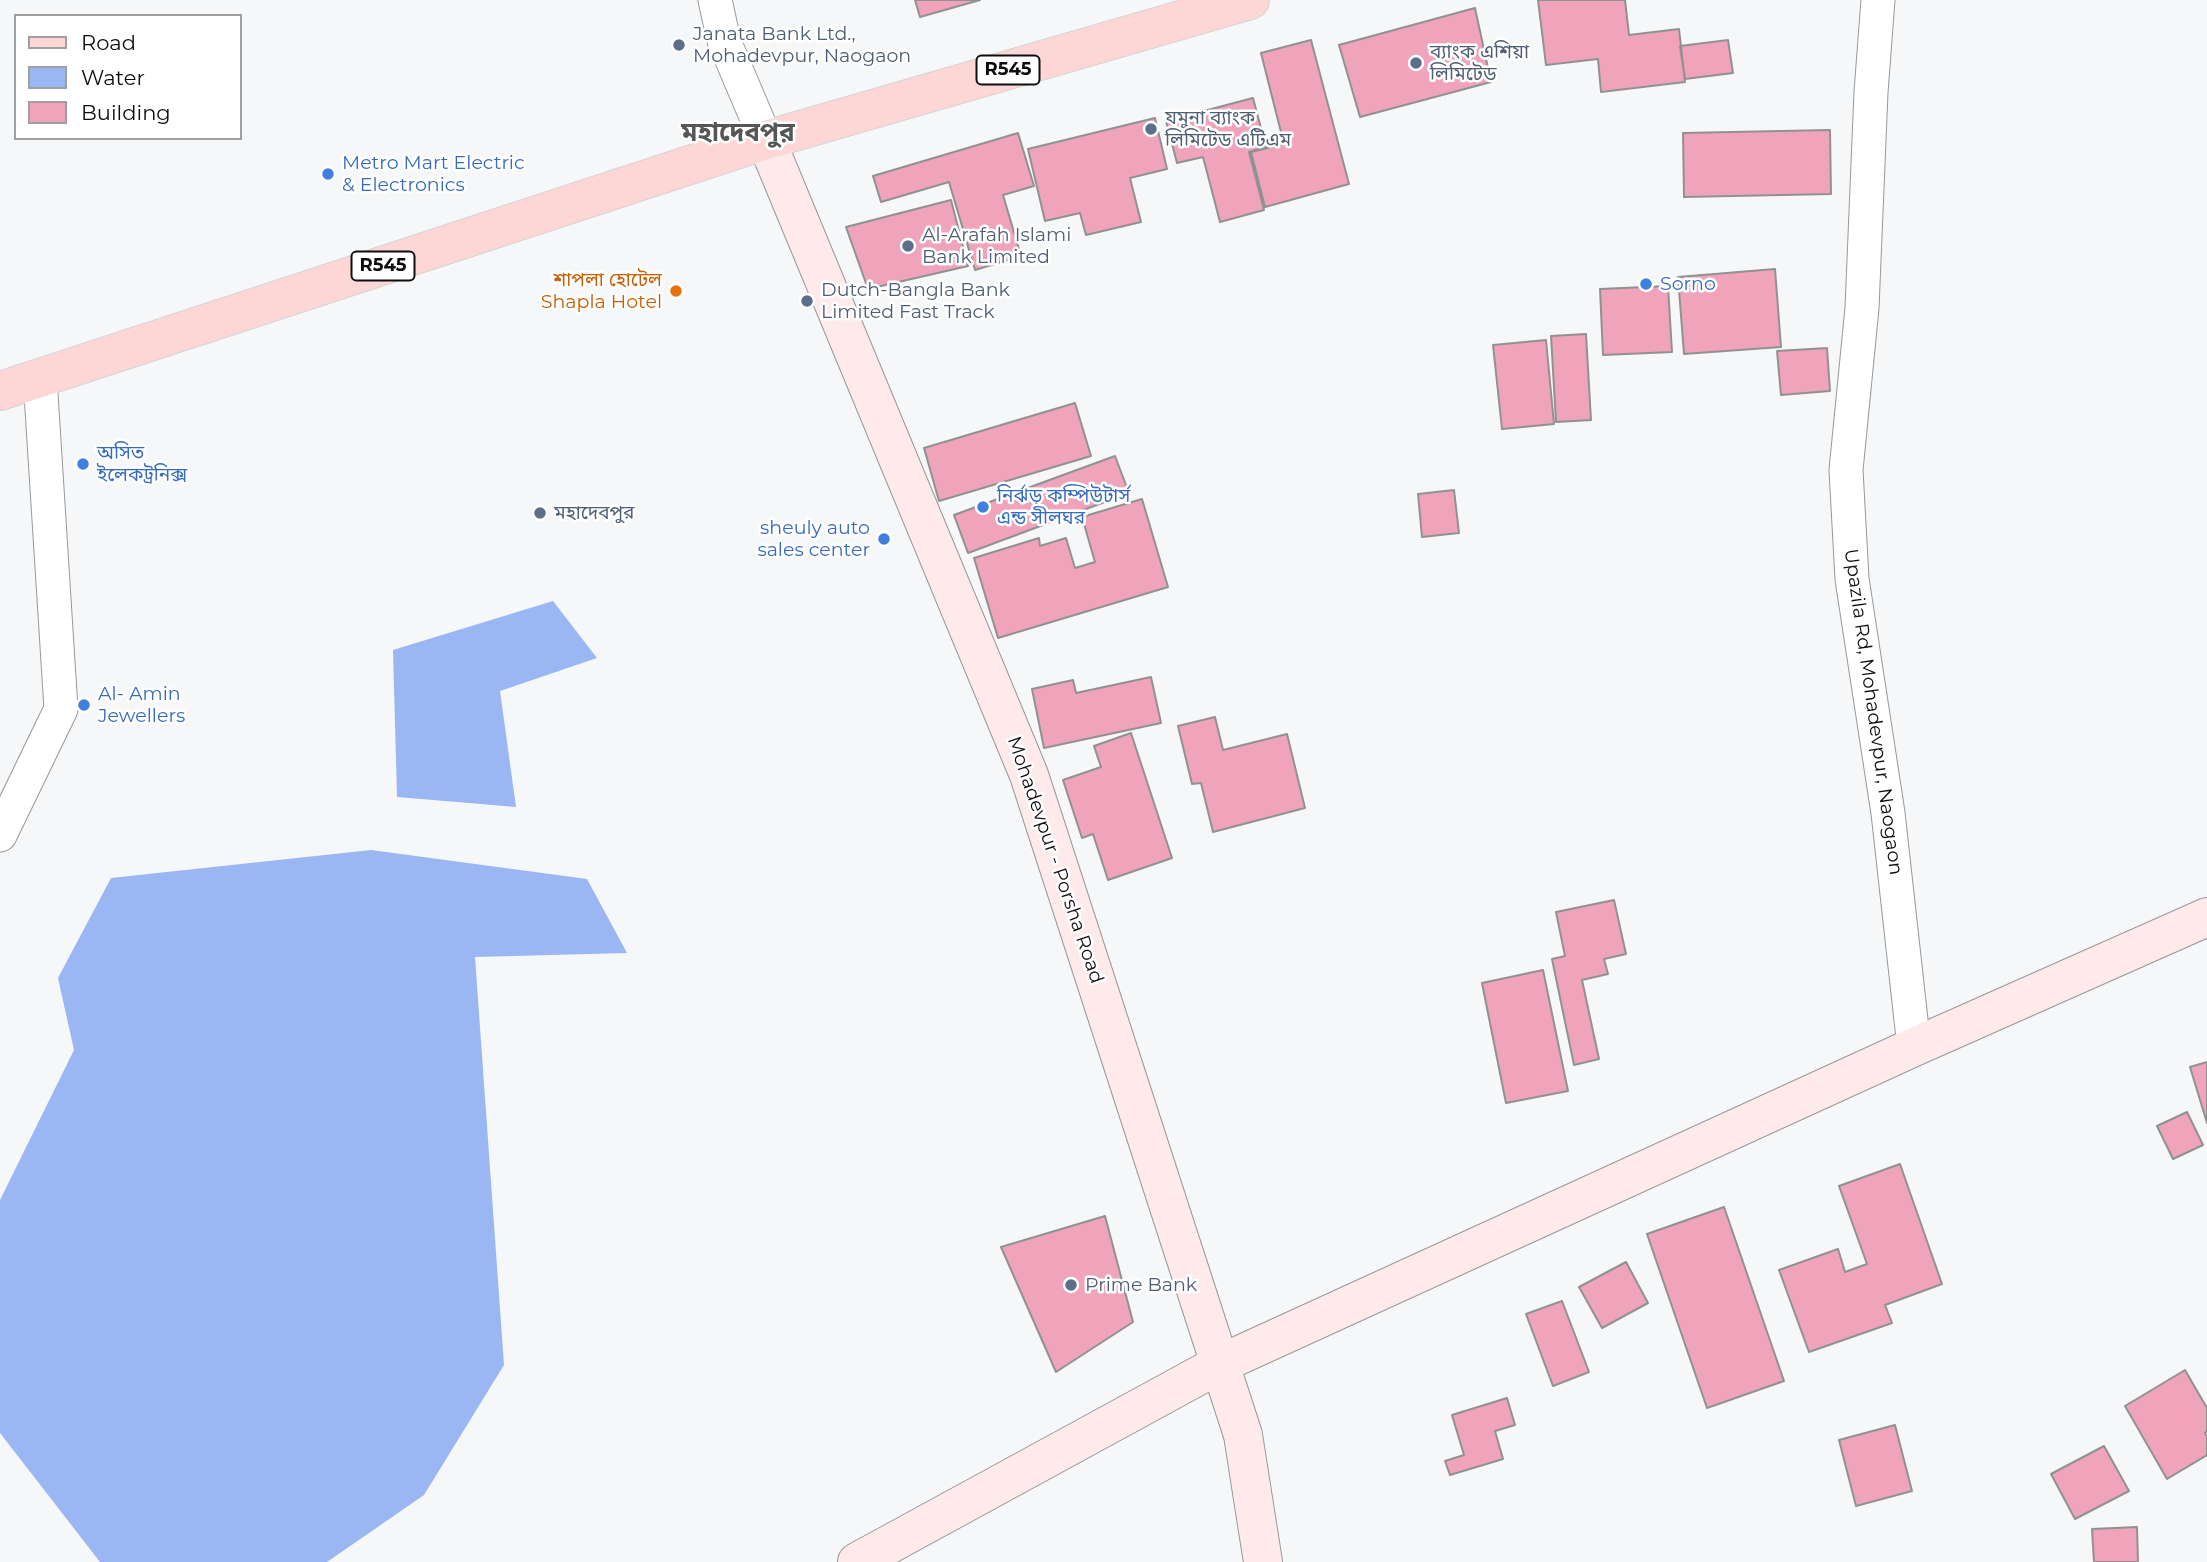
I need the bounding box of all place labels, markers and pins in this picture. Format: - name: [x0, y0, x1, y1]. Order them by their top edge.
- place label: Janata Bank Ltd., Mohadevpur, Naogaon: [693, 23, 911, 67]
- marker: Janata Bank Ltd., Mohadevpur, Naogaon: [671, 37, 687, 53]
- place label: ব্যাংক এশিয়া লিমিটেড: [1430, 41, 1529, 85]
- marker: ব্যাংক এশিয়া লিমিটেড: [1408, 55, 1424, 71]
- place label: যমুনা ব্যাংক লিমিটেড এটিএম: [1165, 107, 1291, 151]
- marker: যমুনা ব্যাংক লিমিটেড এটিএম: [1143, 121, 1159, 137]
- place label: Metro Mart Electric & Electronics: [342, 152, 525, 196]
- marker: Metro Mart Electric & Electronics: [320, 166, 336, 182]
- place label: Al-Arafah Islami Bank Limited: [922, 224, 1071, 268]
- marker: Al-Arafah Islami Bank Limited: [900, 238, 916, 254]
- place label: শাপলা হোটেল Shapla Hotel: [541, 269, 662, 313]
- place label: Sorno: [1660, 273, 1716, 295]
- marker: Sorno: [1638, 276, 1654, 292]
- place label: Dutch-Bangla Bank Limited Fast Track: [821, 279, 1010, 323]
- marker: শাপলা হোটেল Shapla Hotel: [668, 283, 684, 299]
- marker: Dutch-Bangla Bank Limited Fast Track: [799, 293, 815, 309]
- place label: অসিত ইলেকট্রনিক্স: [97, 442, 187, 486]
- marker: অসিত ইলেকট্রনিক্স: [75, 456, 91, 472]
- place label: নির্ঝড় কম্পিউটার্স এন্ড সীলঘর: [997, 485, 1130, 529]
- marker: নির্ঝড় কম্পিউটার্স এন্ড সীলঘর: [975, 499, 991, 515]
- place label: মহাদেবপুর: [554, 502, 634, 524]
- marker: মহাদেবপুর: [532, 505, 548, 521]
- place label: sheuly auto sales center: [757, 517, 870, 561]
- marker: sheuly auto sales center: [876, 531, 892, 547]
- place label: Al- Amin Jewellers: [98, 683, 185, 727]
- marker: Al- Amin Jewellers: [76, 697, 92, 713]
- place label: Prime Bank: [1085, 1274, 1197, 1296]
- marker: Prime Bank: [1063, 1277, 1079, 1293]

